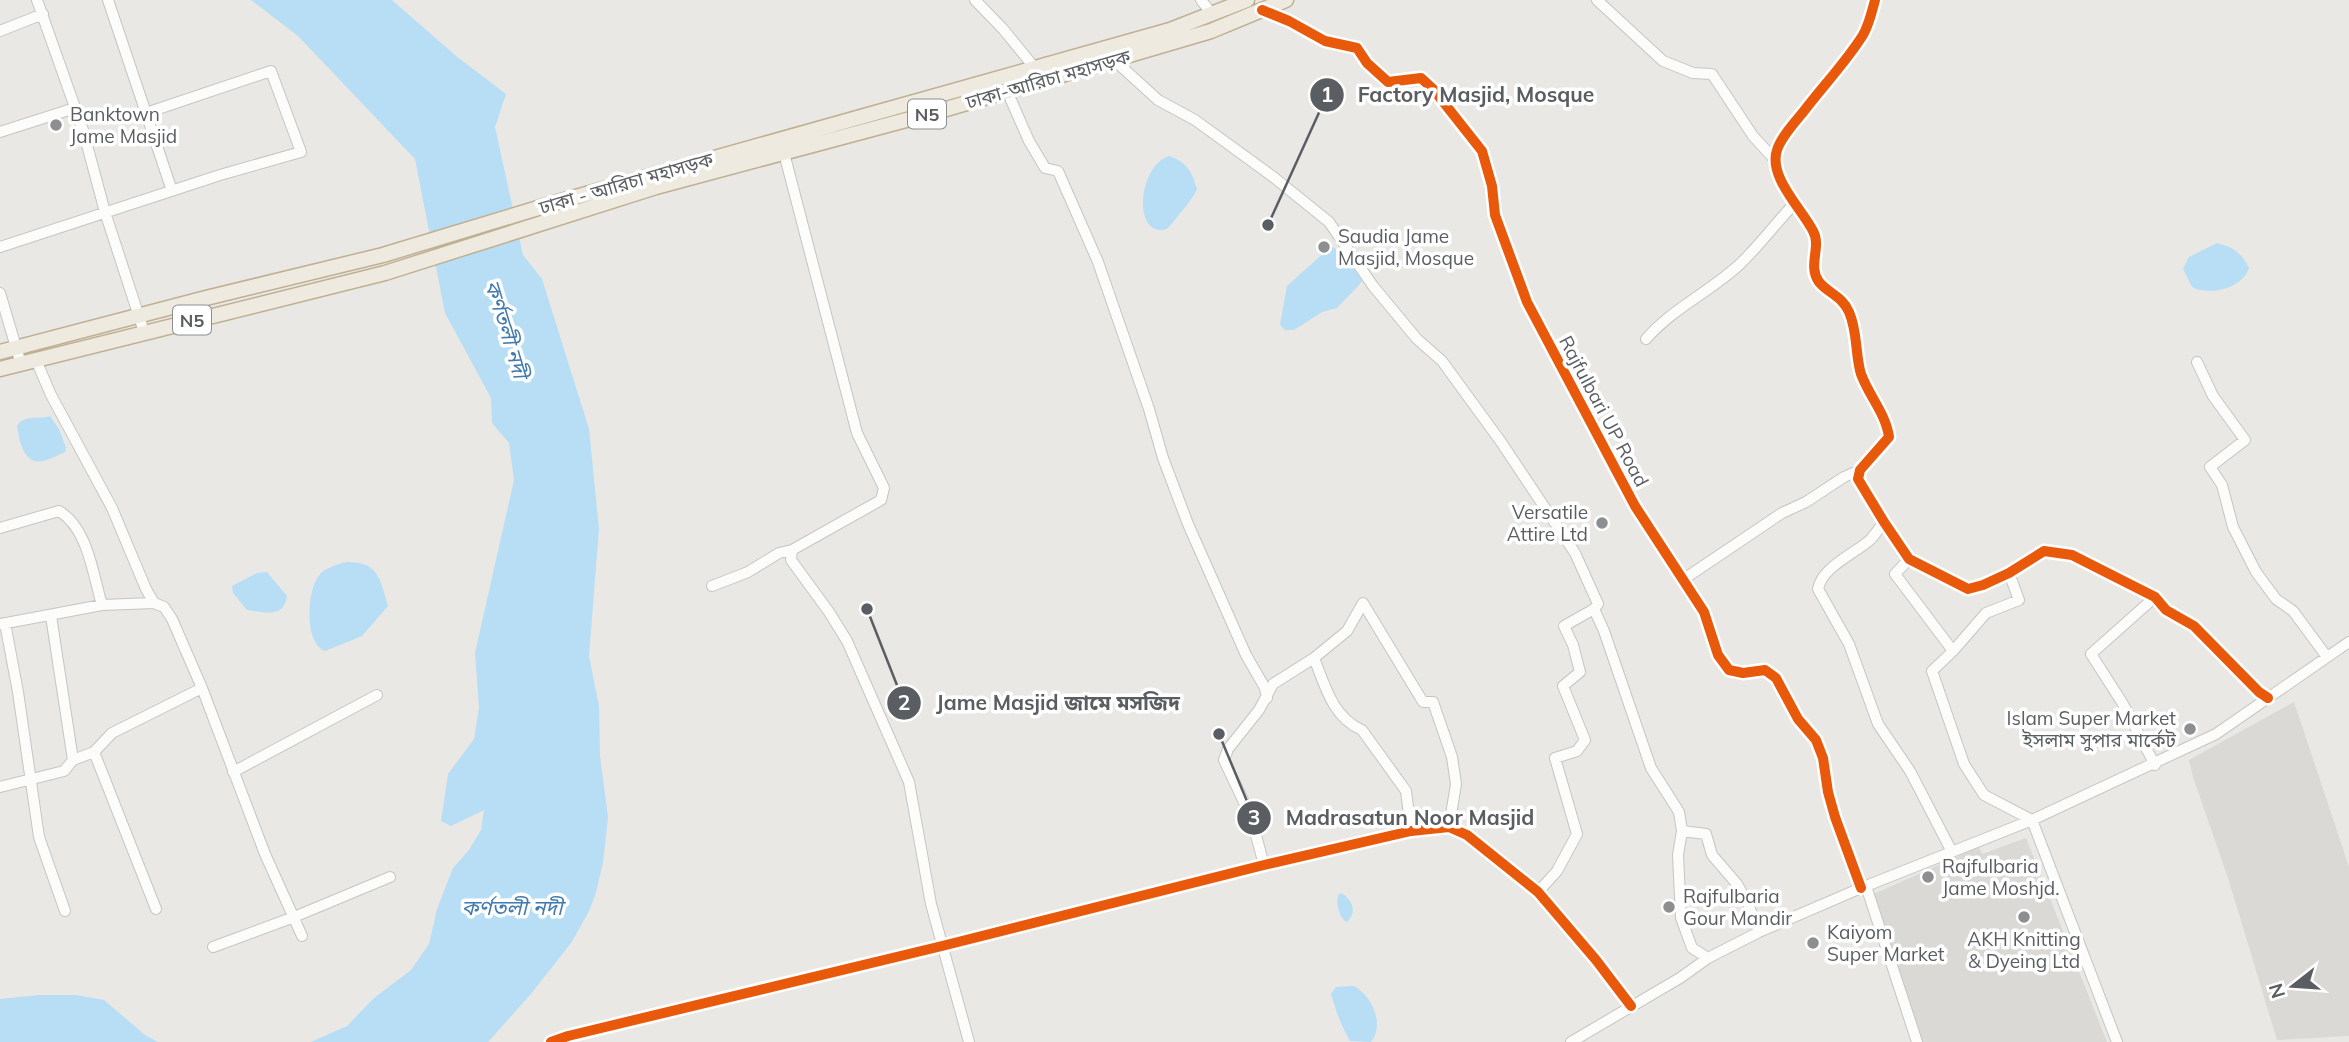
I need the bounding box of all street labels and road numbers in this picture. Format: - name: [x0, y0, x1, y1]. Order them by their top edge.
- street label: ঢাকা-আরিচা মহাসড়ক: [962, 44, 1134, 114]
- road number: N5: [908, 100, 946, 128]
- street label: ঢাকা - আরিচা মহাসড়ক: [535, 146, 716, 220]
- road number: N5: [173, 306, 211, 334]
- street label: Rajfulbari UP Road: [1554, 331, 1654, 491]

